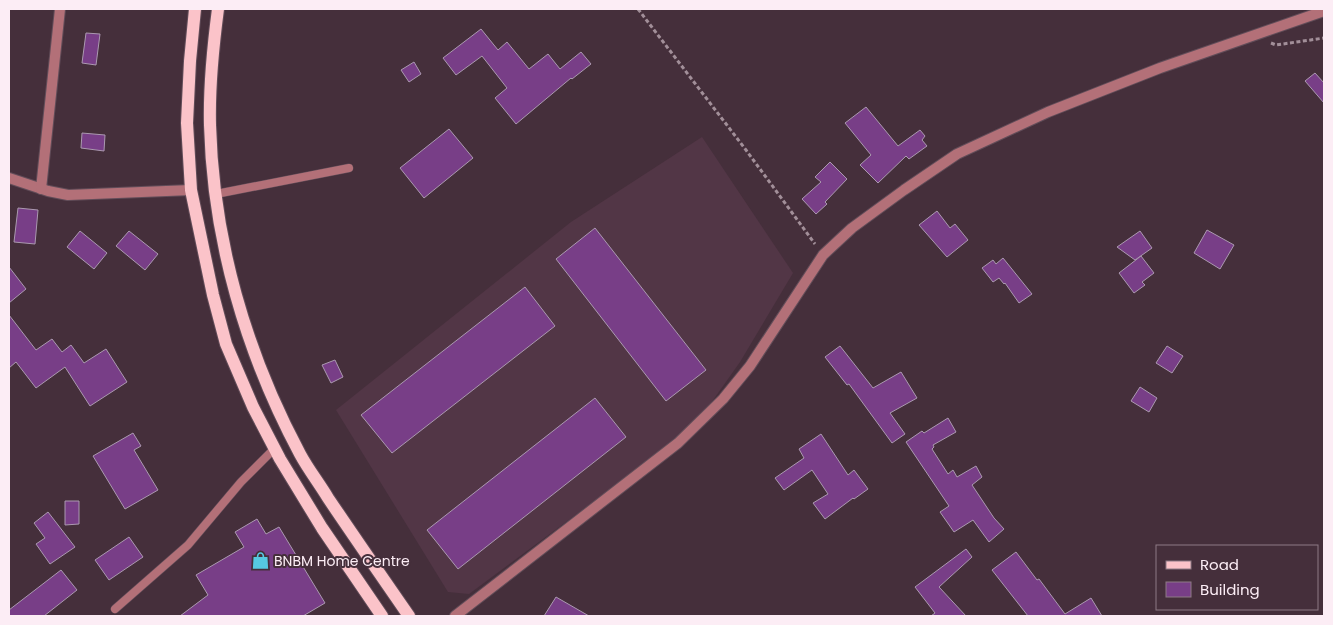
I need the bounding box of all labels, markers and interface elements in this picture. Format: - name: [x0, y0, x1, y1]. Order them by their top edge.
- legend: [1156, 545, 1318, 610]
- shop icon: BNBM Home Centre: [250, 551, 270, 571]
- place label: BNBM Home Centre: [274, 551, 410, 571]
- text: Road: [1200, 554, 1239, 575]
- text: Building: [1200, 579, 1260, 600]

